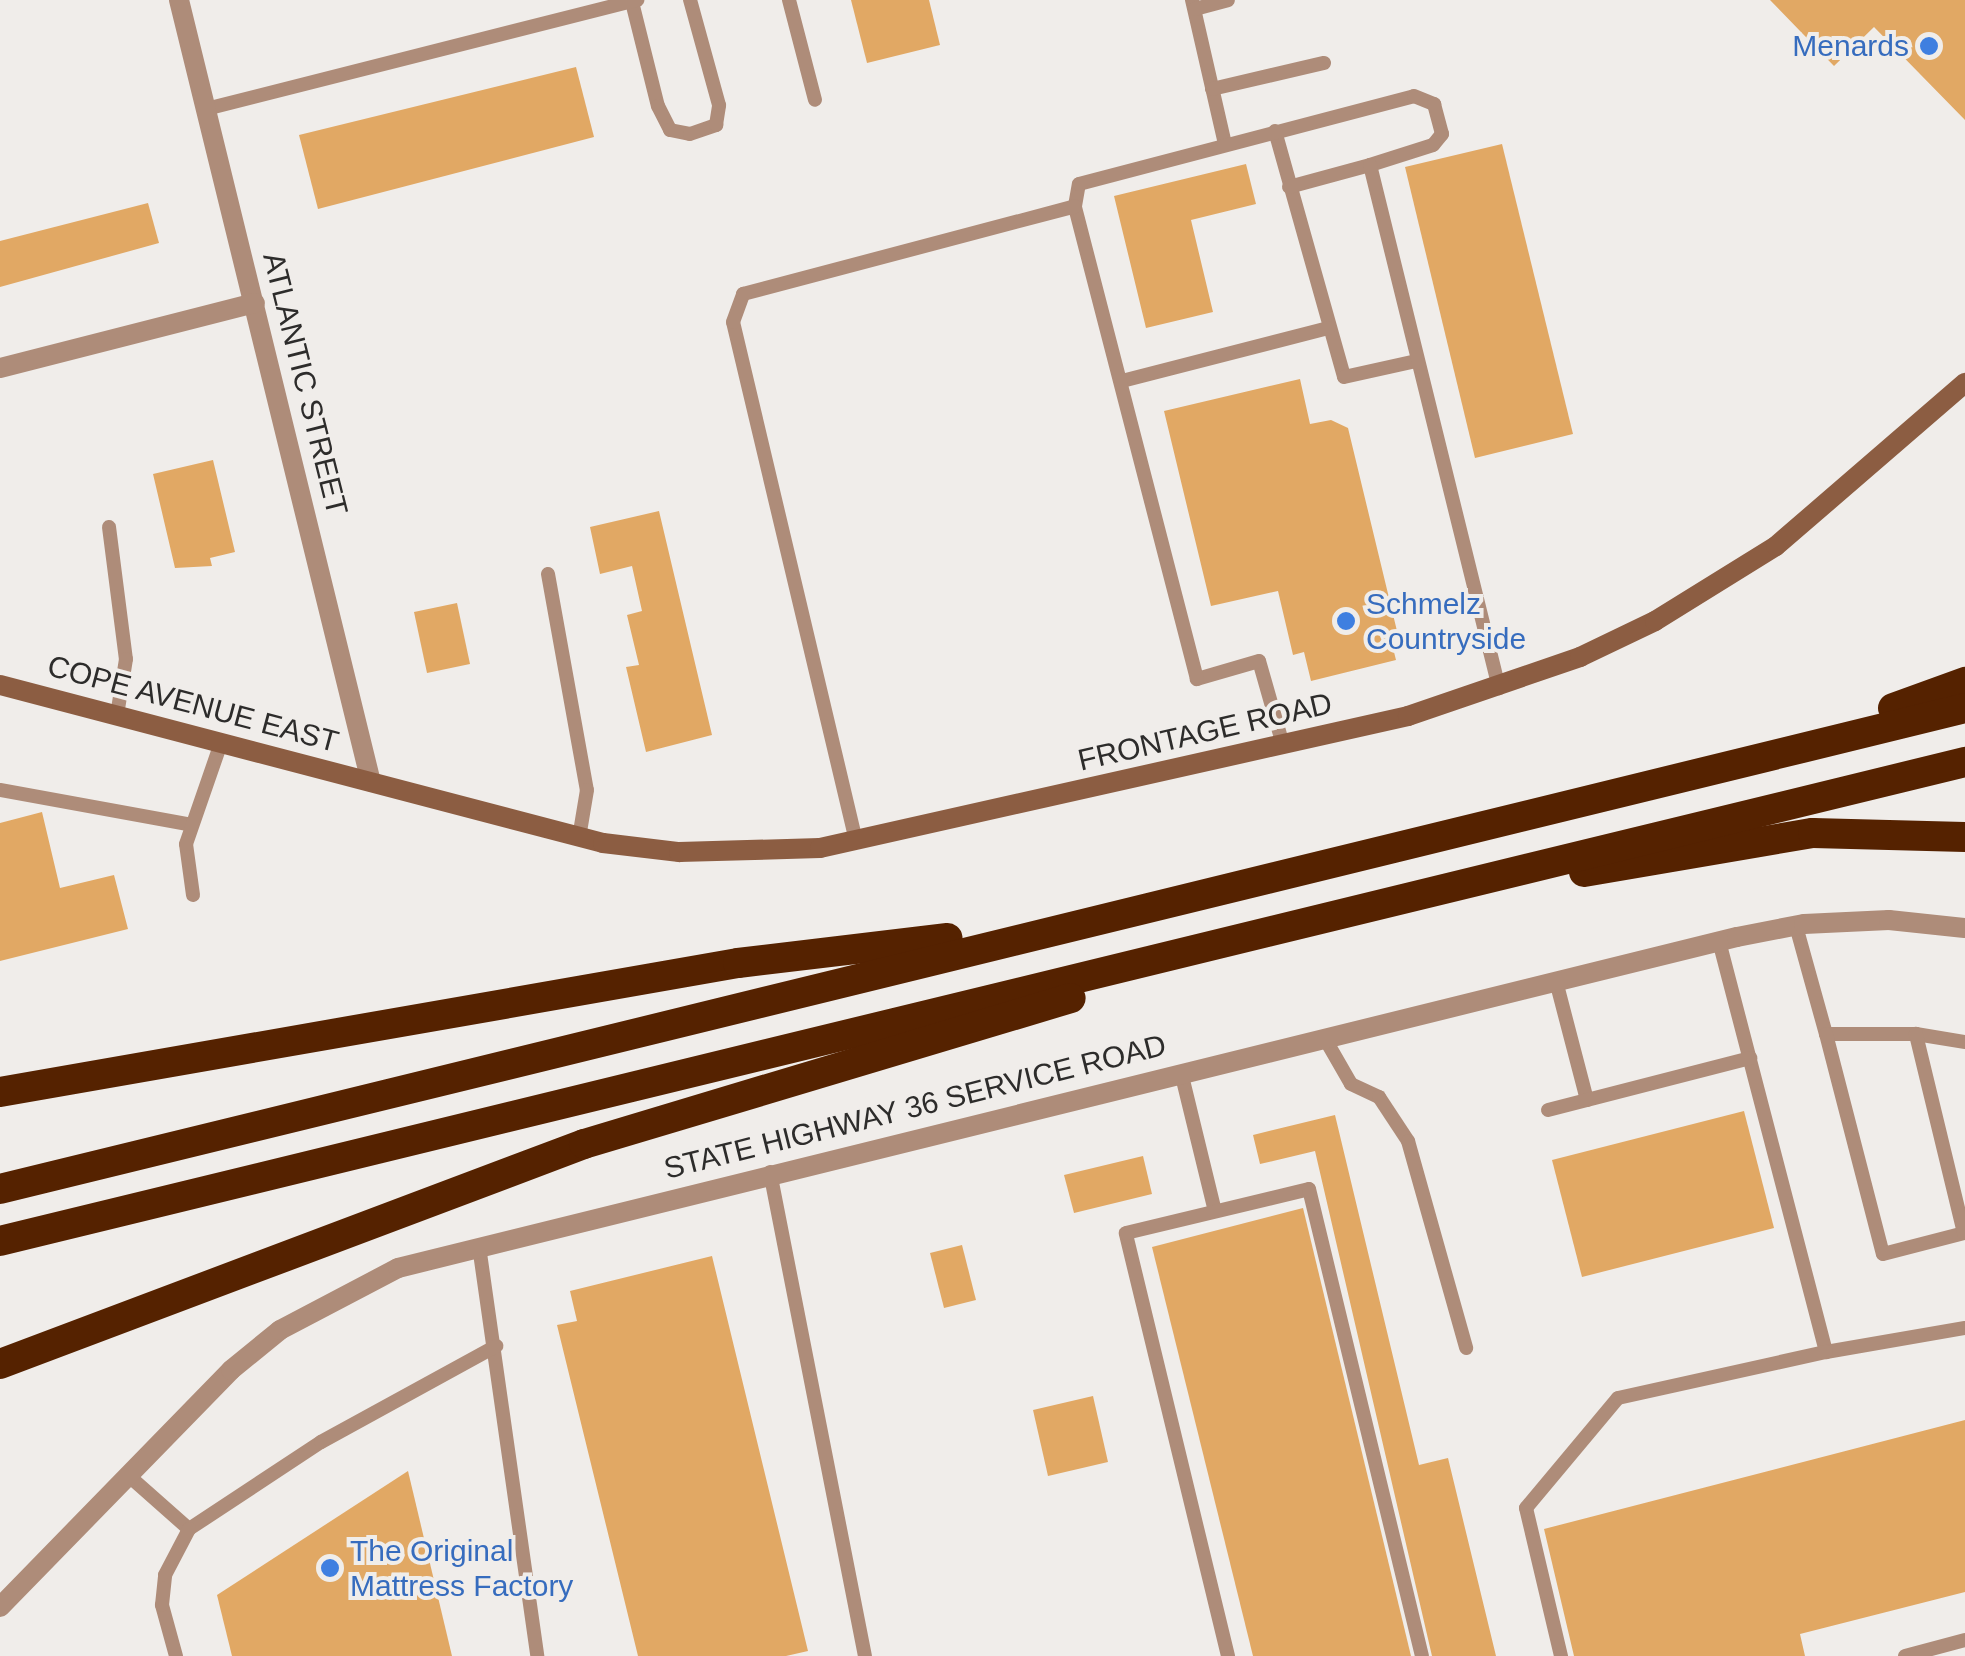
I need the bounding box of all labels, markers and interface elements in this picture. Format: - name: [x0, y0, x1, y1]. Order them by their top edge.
- place label: Menards: [1792, 28, 1909, 64]
- marker: Menards: [1918, 35, 1940, 57]
- street label: ATLANTIC STREET: [255, 249, 355, 519]
- place label: Schmelz Countryside: [1366, 586, 1526, 656]
- marker: Schmelz Countryside: [1335, 610, 1357, 632]
- street label: COPE AVENUE EAST: [43, 648, 343, 760]
- street label: FRONTAGE ROAD: [1075, 685, 1335, 779]
- street label: STATE HIGHWAY 36 SERVICE ROAD: [660, 1027, 1170, 1187]
- place label: The Original Mattress Factory: [350, 1533, 573, 1604]
- marker: The Original Mattress Factory: [319, 1557, 341, 1579]

